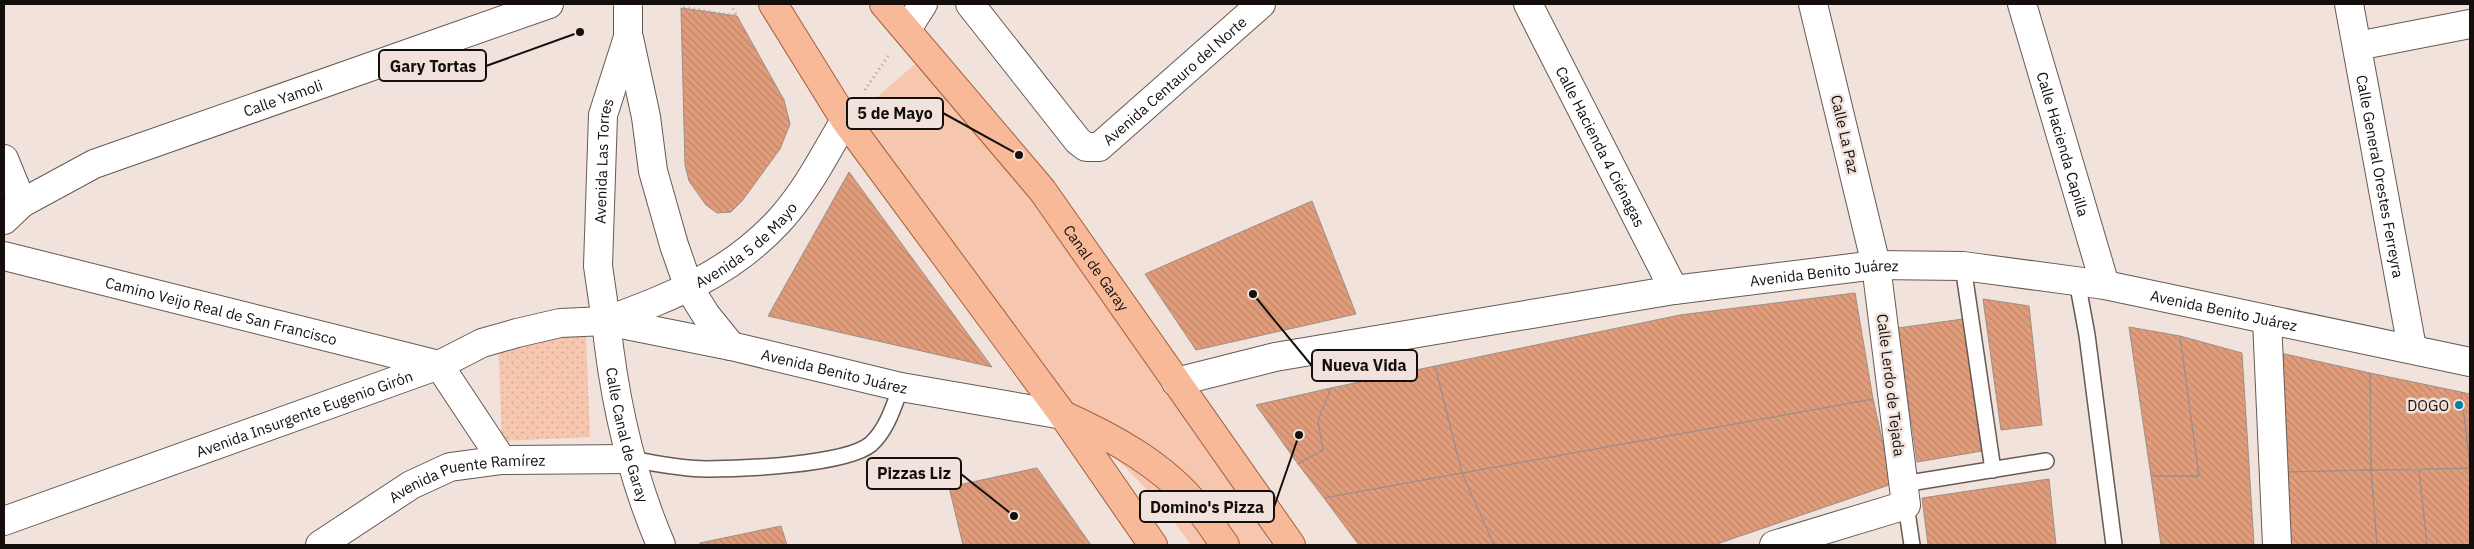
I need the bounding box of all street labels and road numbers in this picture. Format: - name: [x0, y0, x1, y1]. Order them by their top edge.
- street label: Avenida Centauro del Norte: [1099, 12, 1250, 149]
- street label: Calle Hacienda 4 Ciénagas: [1552, 63, 1650, 230]
- street label: Calle Hacienda Capilla: [2033, 69, 2094, 219]
- street label: Calle General Orestes Ferreyra: [2353, 73, 2408, 279]
- street label: Calle Yamoli: [241, 75, 325, 120]
- street label: Calle La Paz: [1827, 93, 1863, 175]
- street label: Avenida Las Torres: [590, 95, 617, 224]
- street label: Avenida 5 de Mayo: [692, 198, 801, 292]
- street label: Canal de Garay: [1060, 221, 1134, 315]
- street label: Avenida Benito Juárez: [1749, 255, 1899, 290]
- street label: Camino Veijo Real de San Francisco: [103, 272, 339, 349]
- street label: Avenida Benito Juárez: [2149, 285, 2299, 335]
- street label: Calle Lerdo de Tejada: [1873, 313, 1909, 457]
- street label: Avenida Benito Juárez: [760, 344, 909, 397]
- street label: Avenida Insurgente Eugenio Girón: [193, 366, 415, 461]
- street label: Calle Canal de Garay: [602, 366, 653, 505]
- street label: Avenida Puente Ramírez: [385, 450, 546, 507]

